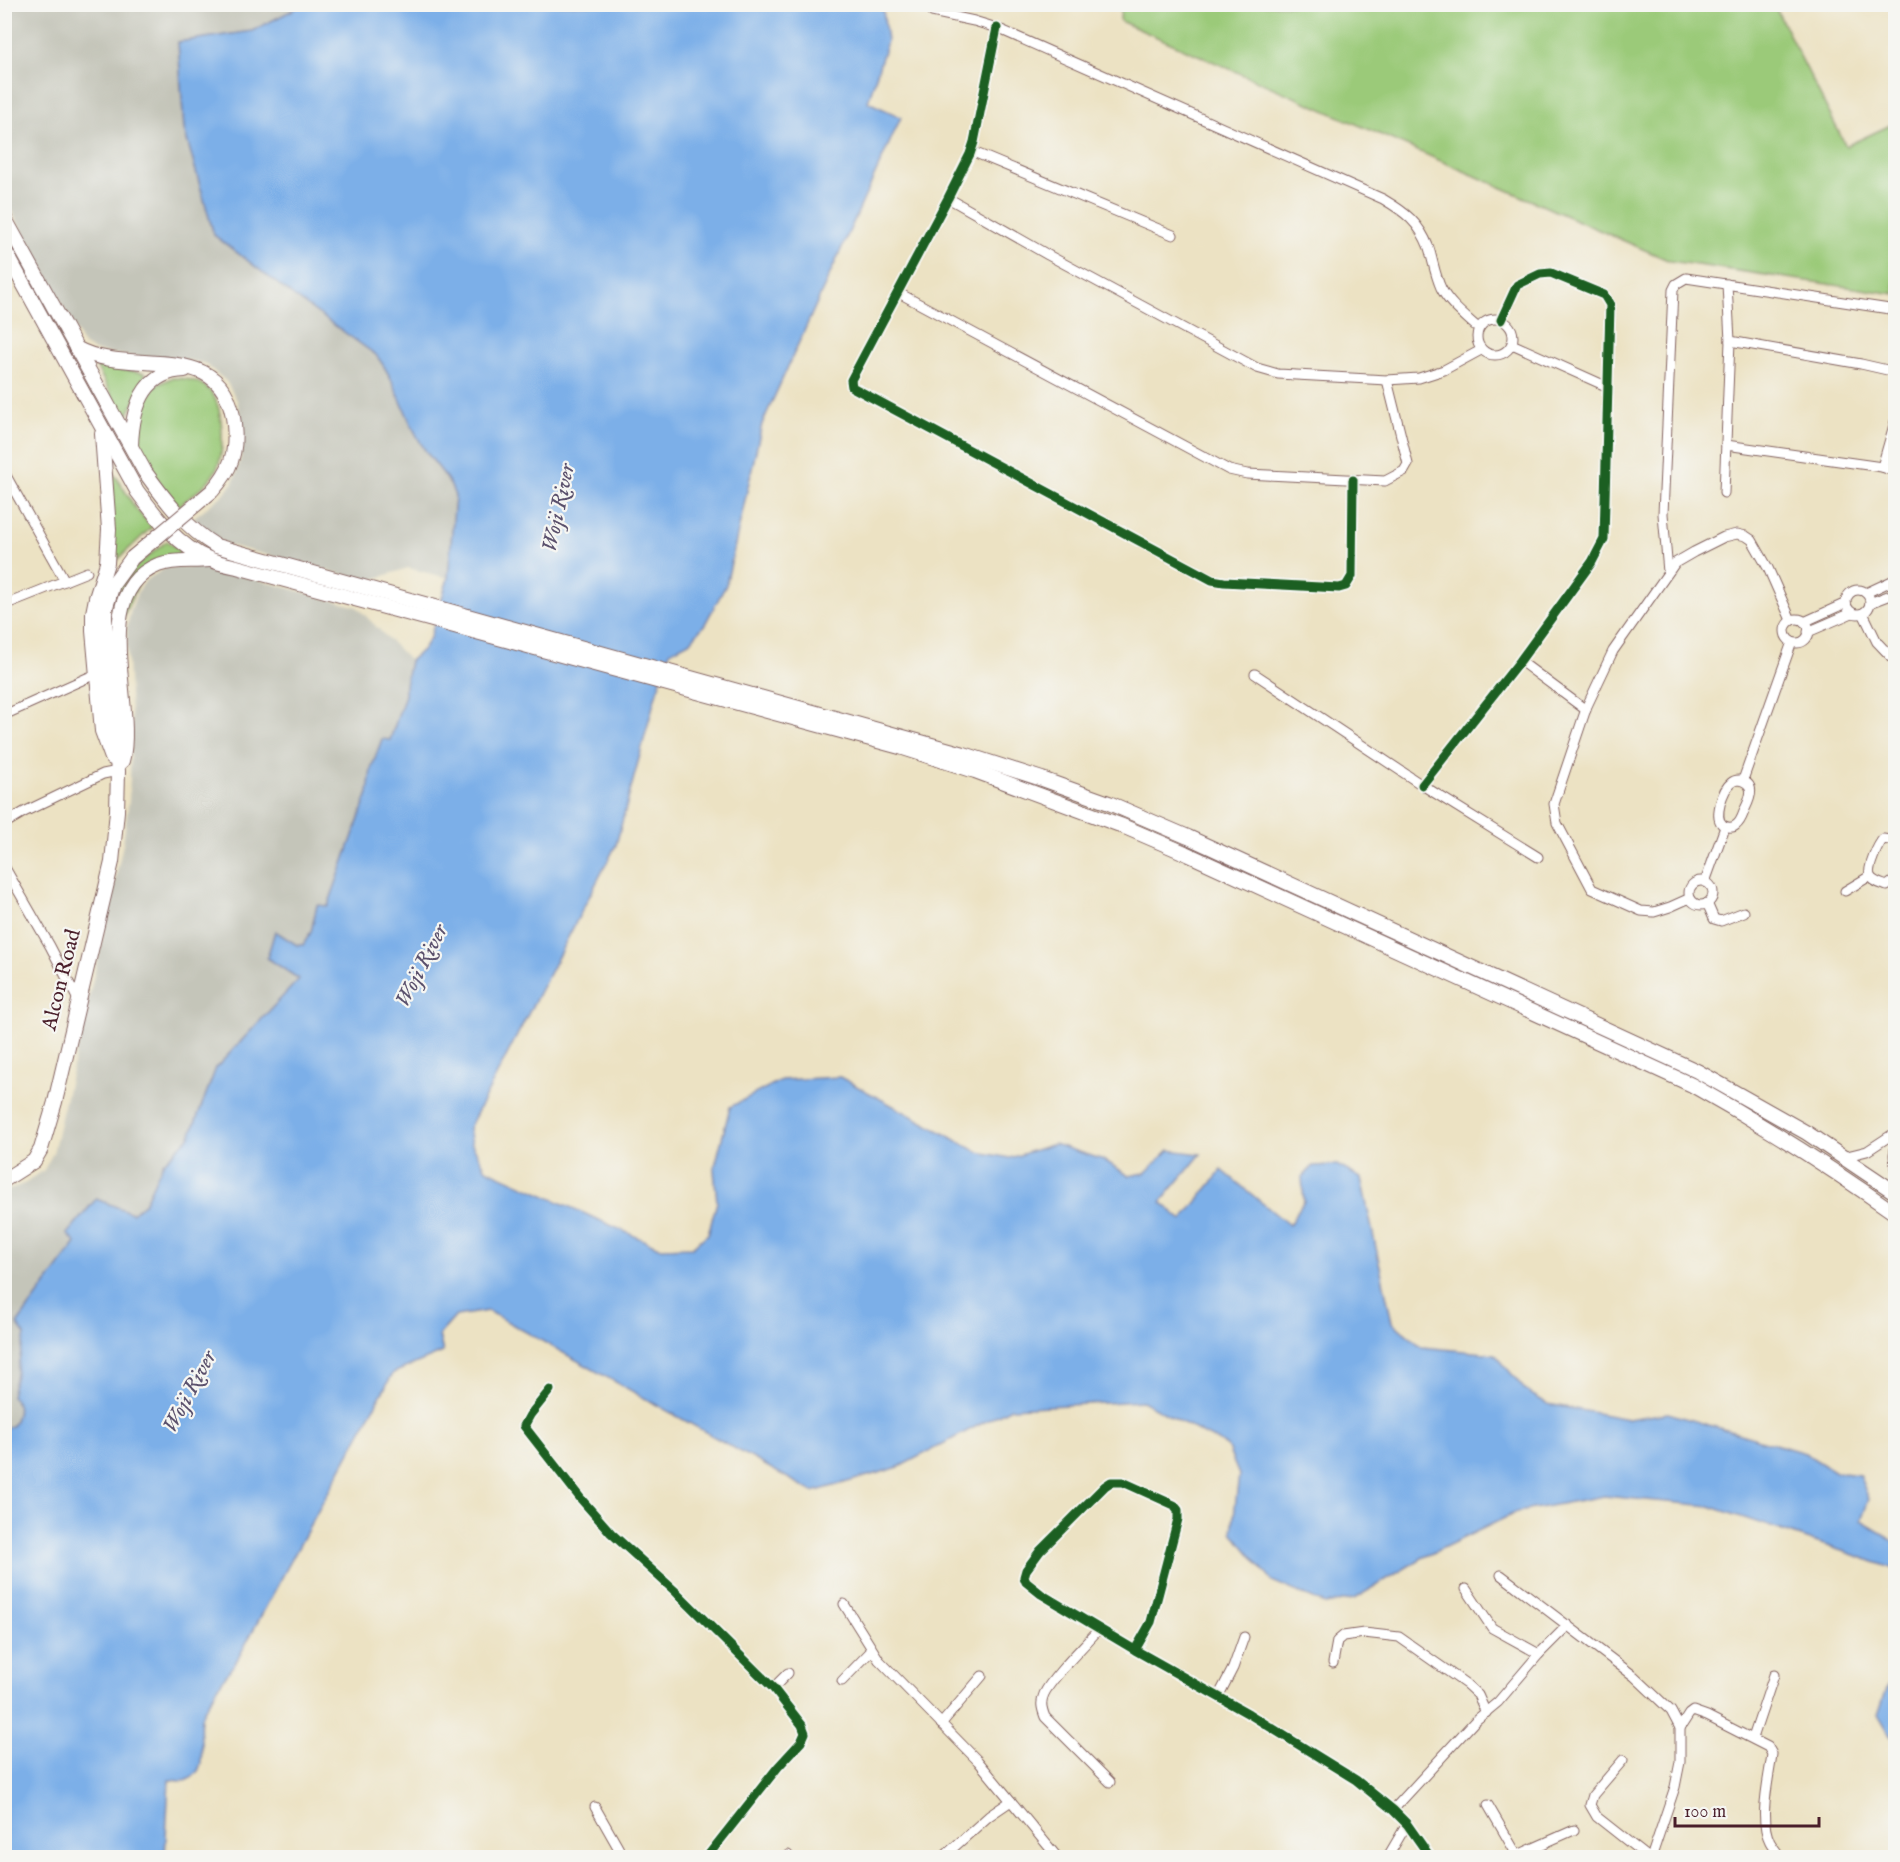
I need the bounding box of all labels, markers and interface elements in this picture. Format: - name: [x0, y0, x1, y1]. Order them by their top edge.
- water label: Woji River: [536, 460, 582, 555]
- water label: Woji River: [389, 918, 455, 1012]
- street label: Alcon Road: [36, 926, 88, 1034]
- water label: Woji River: [157, 1345, 224, 1438]
- scale bar: [1675, 1790, 1819, 1828]
- text: 100 m: [1684, 1801, 1726, 1824]

